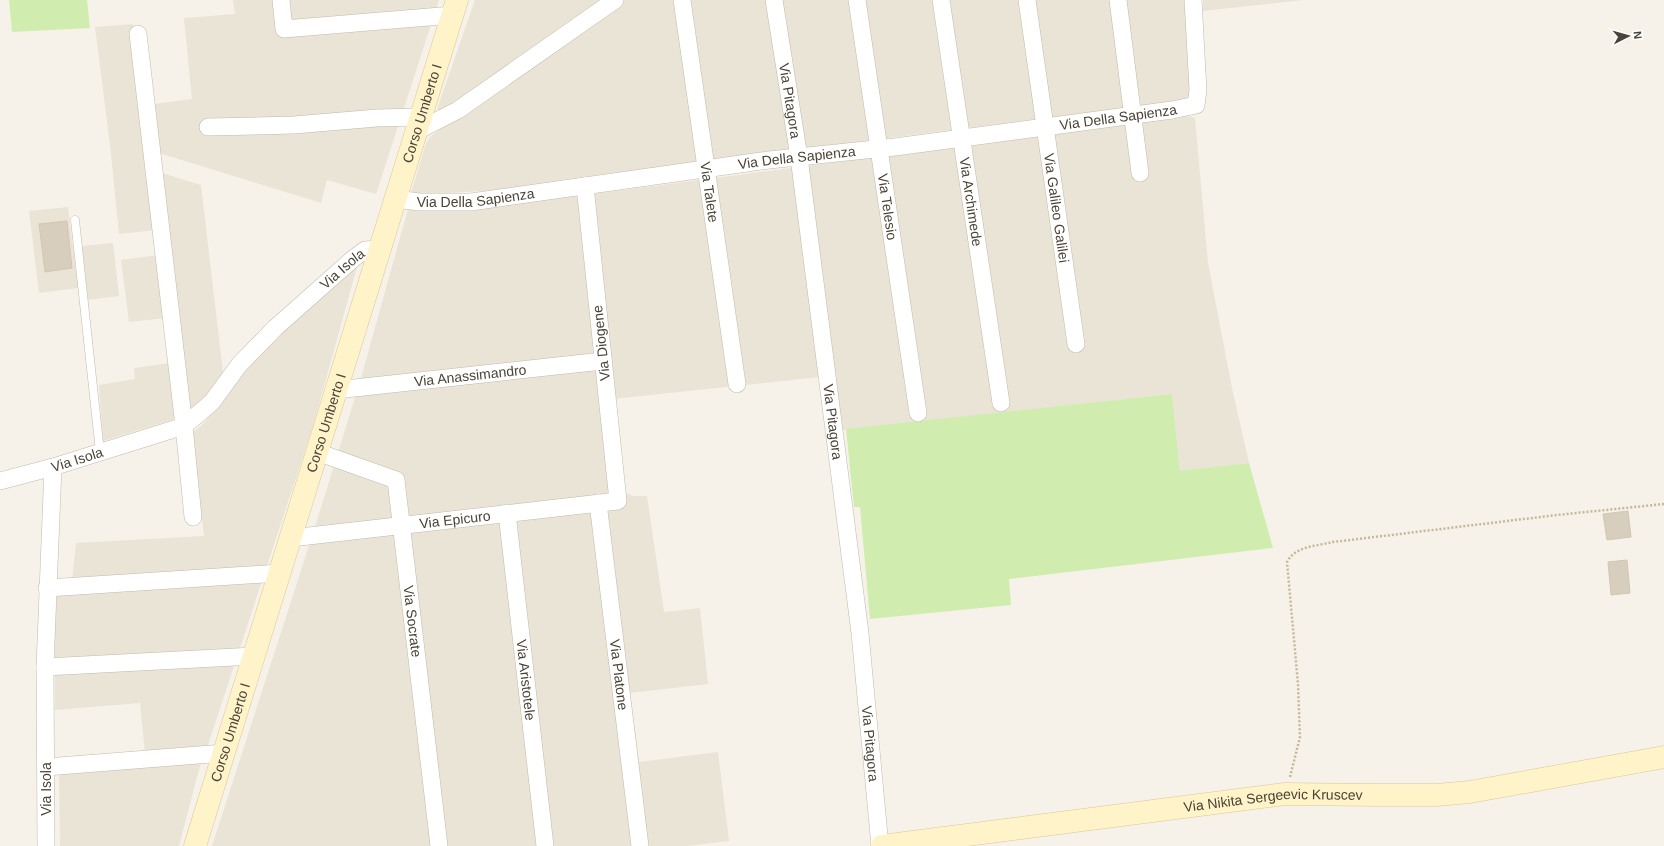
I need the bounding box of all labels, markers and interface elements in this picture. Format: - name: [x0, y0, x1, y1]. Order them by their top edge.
- north arrow: [1608, 16, 1648, 56]
- text: N: [1632, 30, 1644, 40]
- street label: Corso Umberto I: [399, 62, 445, 165]
- street label: Via Pitagora: [776, 62, 804, 140]
- street label: Via Della Sapienza: [1059, 101, 1179, 133]
- street label: Via Della Sapienza: [737, 143, 857, 172]
- street label: Via Galileo Galilei: [1041, 152, 1072, 264]
- street label: Via Archimede: [956, 156, 986, 248]
- street label: Via Talete: [697, 161, 722, 224]
- street label: Via Telesio: [875, 172, 900, 241]
- street label: Via Della Sapienza: [417, 185, 536, 210]
- street label: Via Isola: [317, 245, 368, 292]
- street label: Via Diogene: [589, 304, 613, 382]
- street label: Via Anassimandro: [413, 361, 527, 389]
- street label: Corso Umberto I: [303, 371, 349, 474]
- street label: Via Pitagora: [820, 383, 846, 461]
- street label: Via Isola: [49, 444, 105, 475]
- street label: Via Epicuro: [419, 507, 492, 531]
- street label: Via Socrate: [400, 584, 425, 658]
- street label: Via Aristotele: [513, 638, 539, 722]
- street label: Via Platone: [607, 638, 631, 711]
- street label: Corso Umberto I: [207, 681, 253, 784]
- street label: Via Pitagora: [859, 705, 882, 782]
- street label: Via Isola: [38, 762, 54, 816]
- street label: Via Nikita Sergeevic Kruscev: [1183, 786, 1363, 815]

